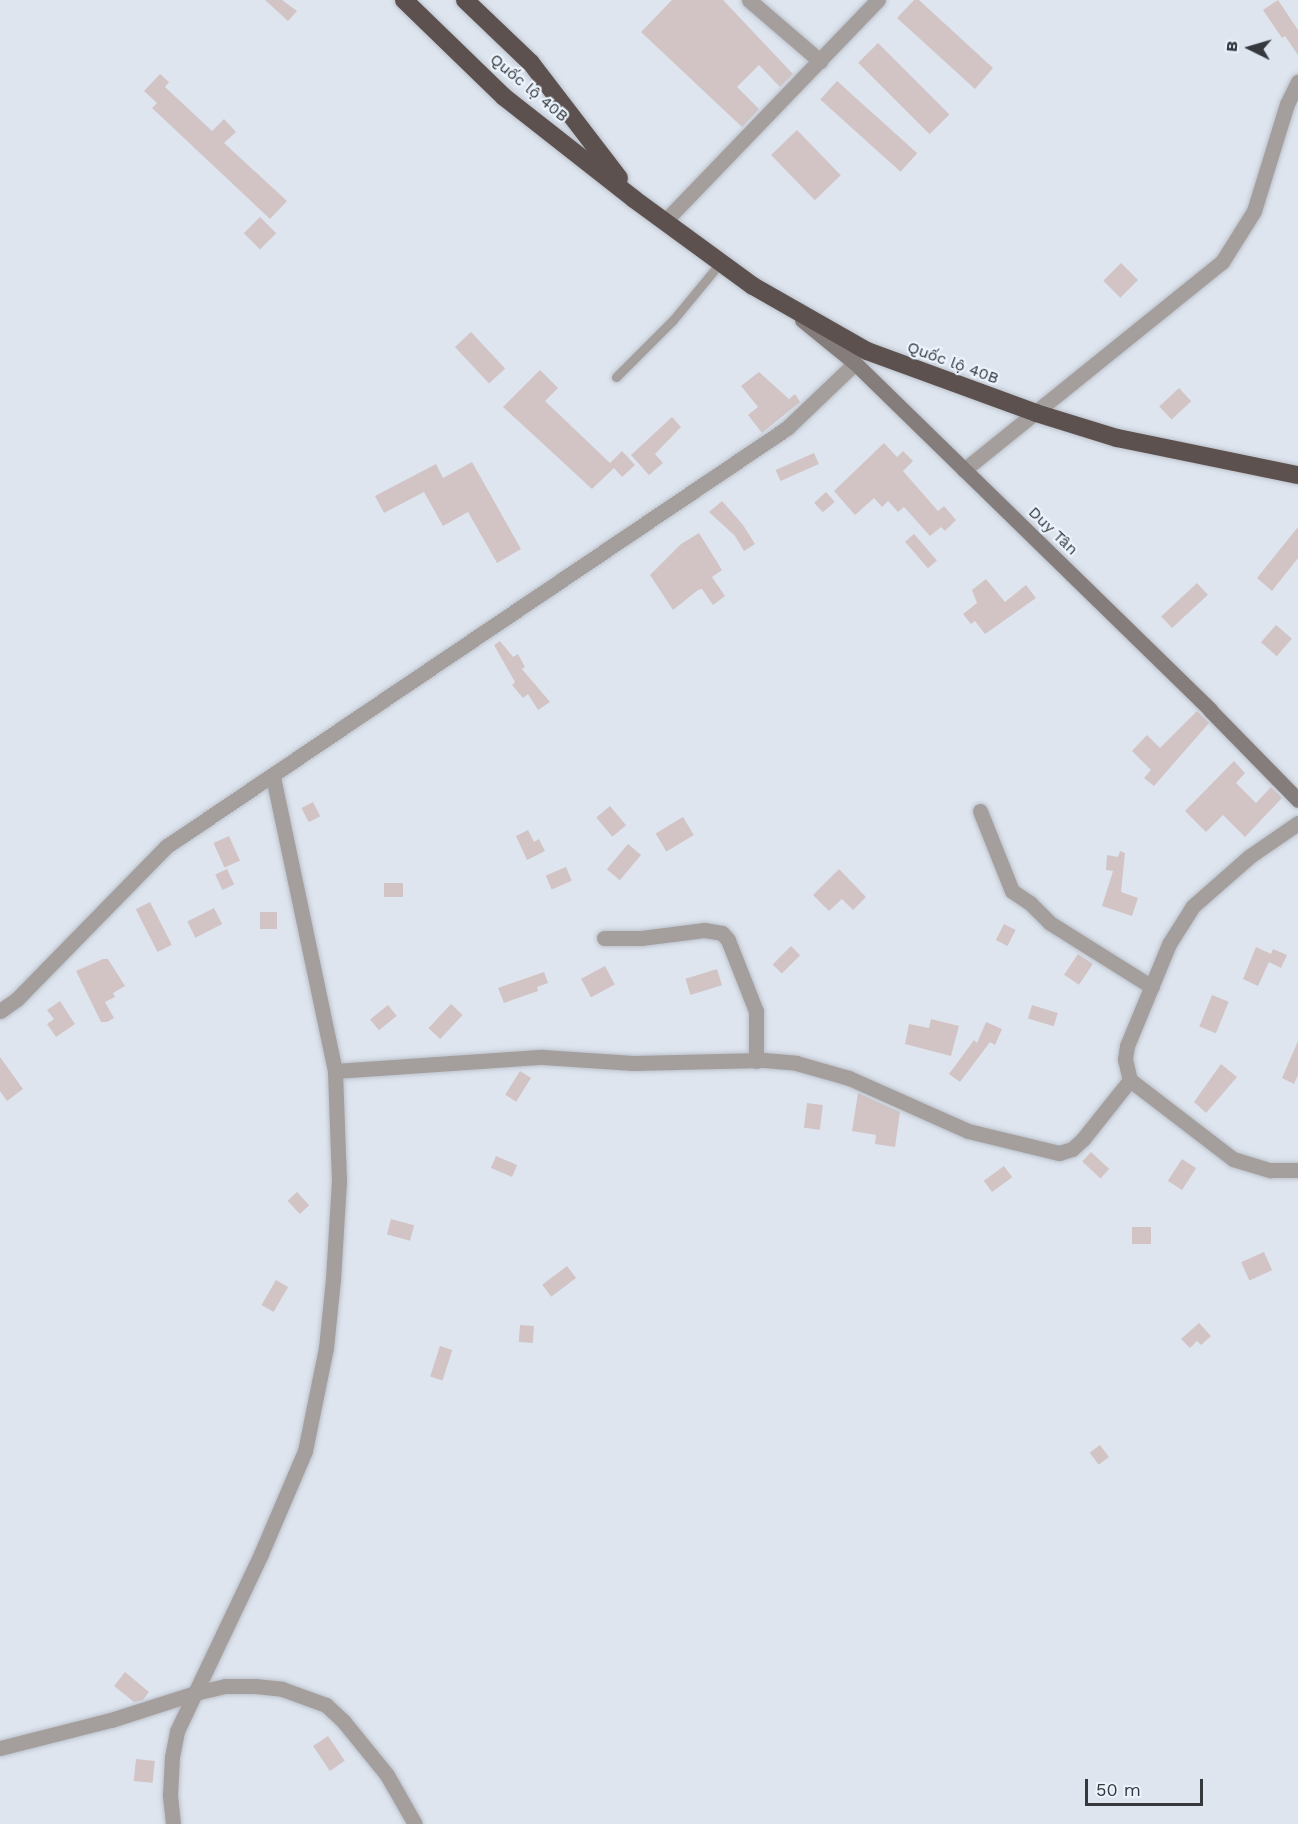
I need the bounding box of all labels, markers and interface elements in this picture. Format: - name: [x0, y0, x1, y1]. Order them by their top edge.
- north arrow: [1220, 18, 1280, 78]
- text: B: [1222, 40, 1242, 53]
- street label: Quốc lộ 40B: [486, 50, 572, 126]
- street label: Quốc lộ 40B: [905, 338, 1001, 388]
- street label: Duy Tân: [1024, 503, 1082, 559]
- scale bar: [1088, 1767, 1206, 1805]
- text: 50 m: [1096, 1779, 1141, 1800]

